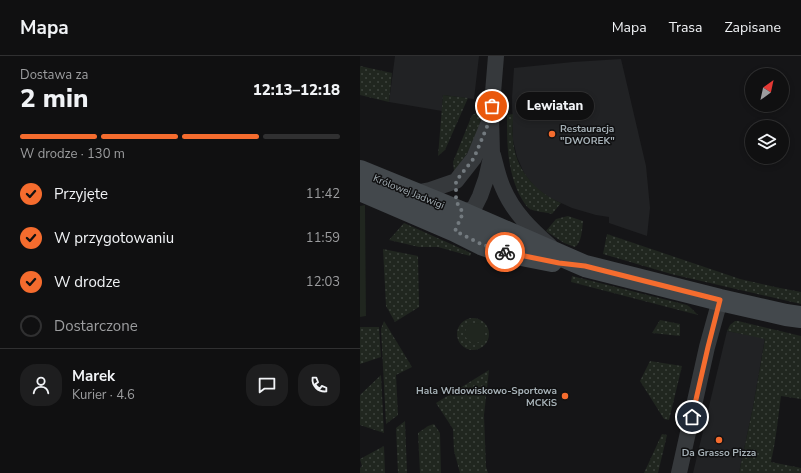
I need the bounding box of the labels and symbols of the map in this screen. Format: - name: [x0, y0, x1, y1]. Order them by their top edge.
- north arrow: [745, 68, 789, 112]
- pin: [475, 89, 509, 123]
- callout: Lewiatan: [516, 92, 594, 120]
- place label: Restauracja "DWOREK": [560, 122, 615, 148]
- marker: Restauracja "DWOREK": [547, 129, 557, 139]
- street label: Królowej Jadwigi: [371, 171, 446, 213]
- courier: [485, 232, 525, 272]
- place label: Hala Widowiskowo-Sportowa MCKiS: [416, 384, 557, 410]
- marker: Hala Widowiskowo-Sportowa MCKiS: [560, 391, 570, 401]
- pin: [675, 400, 709, 434]
- marker: Da Grasso Pizza: [714, 435, 724, 445]
- place label: Da Grasso Pizza: [682, 446, 756, 460]

